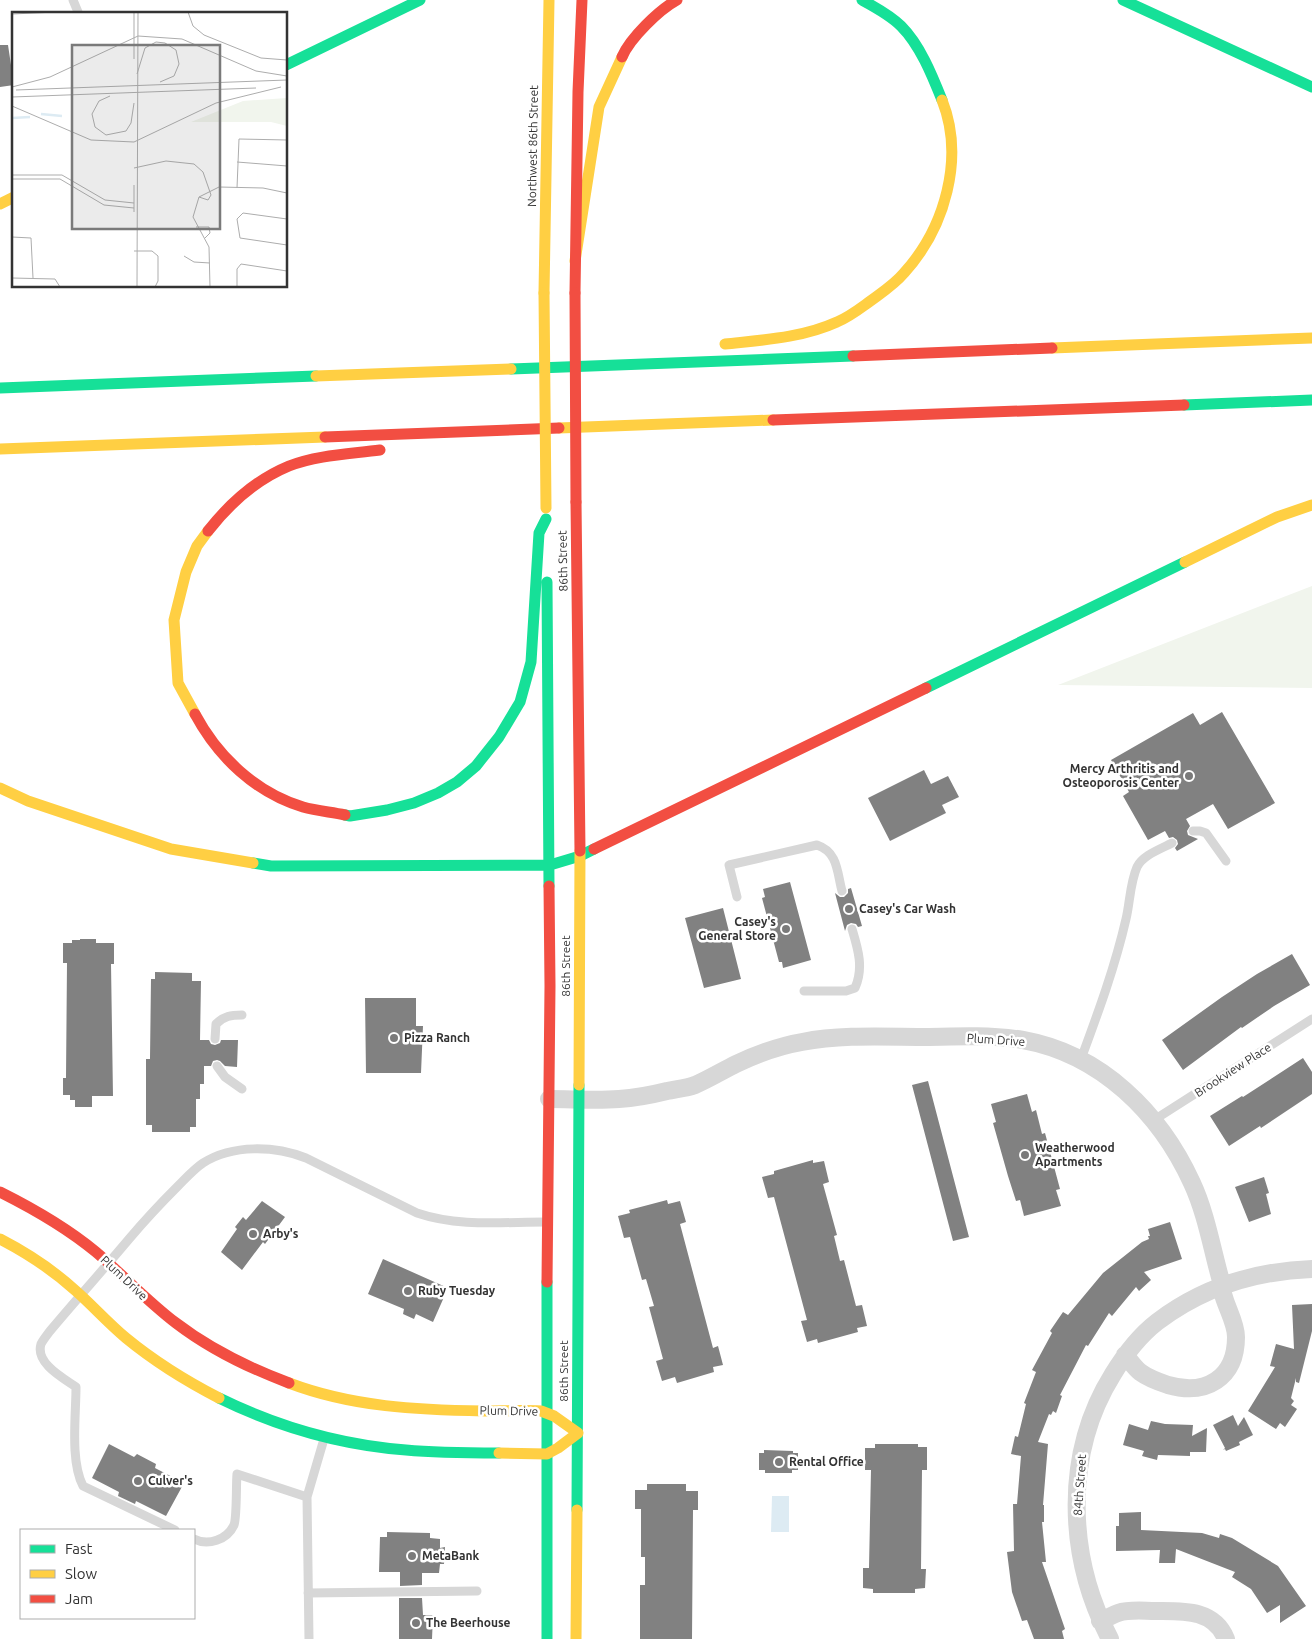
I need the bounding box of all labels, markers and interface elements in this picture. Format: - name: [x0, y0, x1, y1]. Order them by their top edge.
- inset map: [12, 12, 288, 288]
- street label: Northwest 86th Street: [525, 85, 540, 207]
- street label: 86th Street: [555, 530, 570, 592]
- place label: Mercy Arthritis and Osteoporosis Center: [1062, 762, 1179, 789]
- marker: Mercy Arthritis and Osteoporosis Center: [1183, 770, 1195, 782]
- place label: Casey's Car Wash: [859, 902, 956, 915]
- marker: Casey's Car Wash: [843, 903, 855, 915]
- place label: Casey's General Store: [698, 915, 776, 942]
- marker: Casey's General Store: [780, 923, 792, 935]
- street label: 86th Street: [559, 935, 572, 997]
- place label: Pizza Ranch: [404, 1031, 470, 1044]
- street label: Plum Drive: [966, 1031, 1026, 1048]
- marker: Pizza Ranch: [388, 1032, 400, 1044]
- street label: Brookview Place: [1192, 1040, 1273, 1099]
- place label: Weatherwood Apartments: [1035, 1141, 1115, 1168]
- marker: Weatherwood Apartments: [1019, 1149, 1031, 1161]
- place label: Arby's: [263, 1227, 299, 1240]
- marker: Arby's: [247, 1228, 259, 1240]
- street label: Plum Drive: [98, 1253, 150, 1302]
- place label: Ruby Tuesday: [418, 1284, 496, 1297]
- marker: Ruby Tuesday: [402, 1285, 414, 1297]
- street label: 86th Street: [557, 1340, 570, 1402]
- street label: Plum Drive: [480, 1403, 538, 1418]
- street label: 84th Street: [1071, 1454, 1088, 1516]
- place label: Rental Office: [789, 1455, 864, 1468]
- marker: Rental Office: [773, 1456, 785, 1468]
- place label: Culver's: [148, 1474, 193, 1487]
- marker: Culver's: [132, 1475, 144, 1487]
- legend: [20, 1529, 195, 1619]
- text: Fast: [65, 1540, 93, 1557]
- place label: MetaBank: [422, 1549, 480, 1562]
- marker: MetaBank: [406, 1550, 418, 1562]
- text: Slow: [65, 1565, 98, 1582]
- text: Jam: [65, 1590, 93, 1607]
- place label: The Beerhouse: [426, 1616, 511, 1629]
- marker: The Beerhouse: [410, 1617, 422, 1629]

